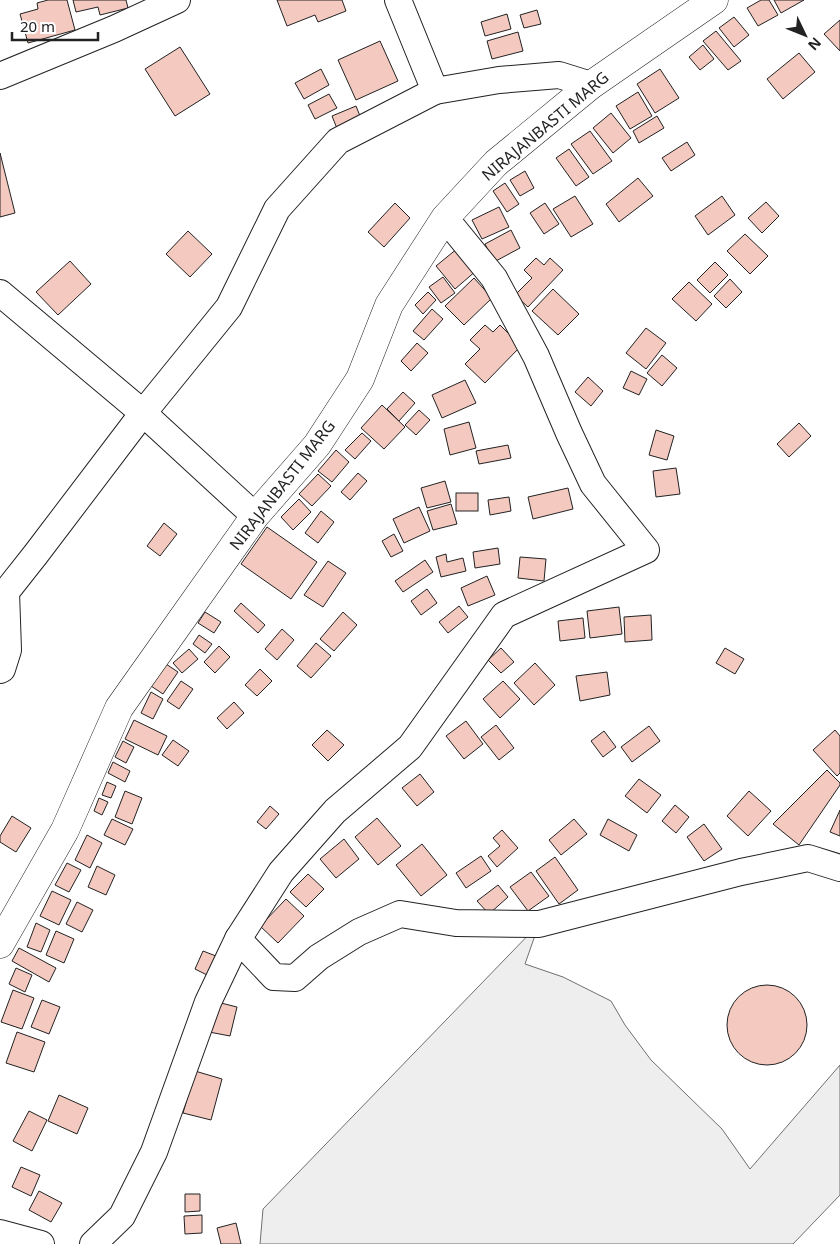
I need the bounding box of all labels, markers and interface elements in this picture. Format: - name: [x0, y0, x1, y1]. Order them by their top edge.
- scale bar: [12, 10, 99, 42]
- north arrow: [780, 10, 830, 60]
- text: 20 m: [20, 16, 55, 36]
- text: N: [804, 34, 826, 55]
- street label: NIRAJANBASTI MARG: [477, 66, 613, 186]
- street label: NIRAJANBASTI MARG: [224, 415, 340, 555]

